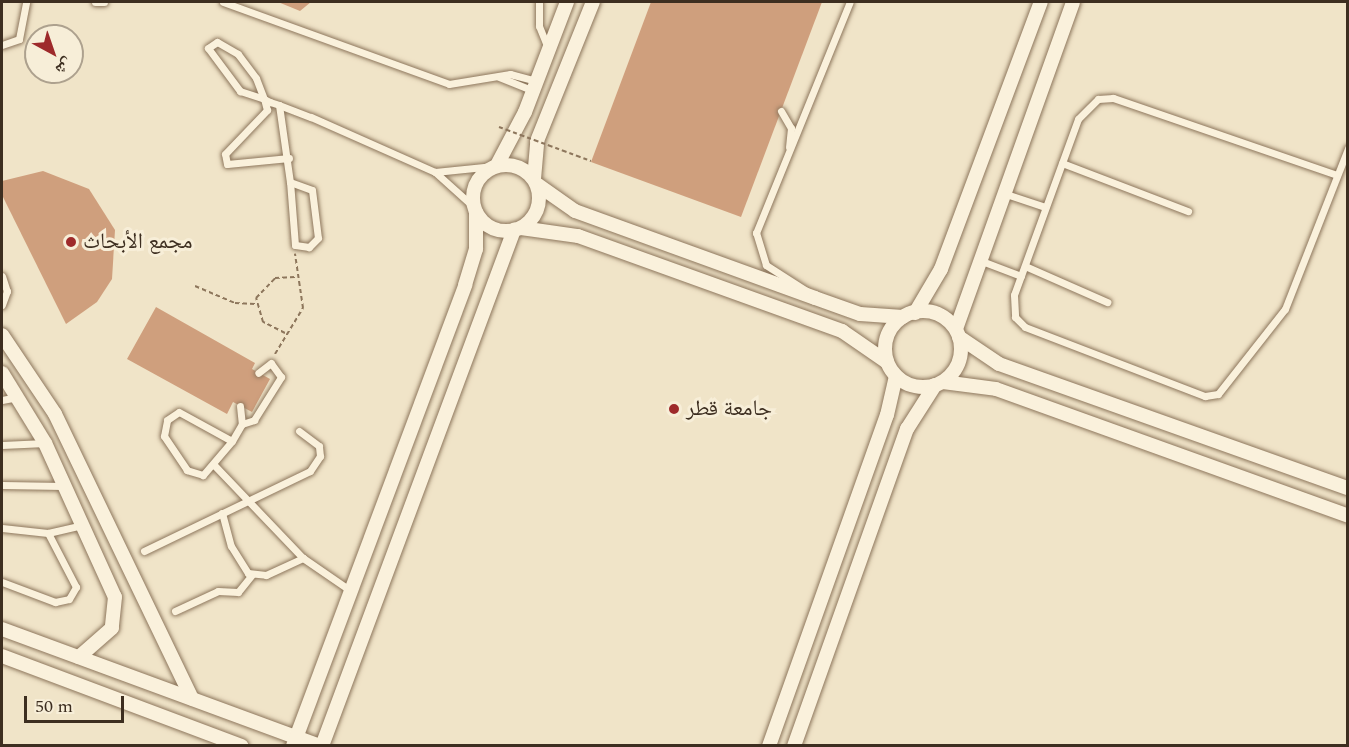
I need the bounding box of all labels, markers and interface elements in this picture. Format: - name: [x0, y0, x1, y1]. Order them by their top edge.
- north arrow: [24, 24, 84, 84]
- text: ش: [50, 52, 79, 81]
- place label: مجمع الأبحاث: [83, 229, 193, 255]
- marker: مجمع الأبحاث: [64, 235, 78, 249]
- place label: جامعة قطر: [686, 396, 772, 422]
- marker: جامعة قطر: [667, 402, 681, 416]
- scale bar: [27, 684, 128, 722]
- text: 50 m: [35, 693, 73, 720]

